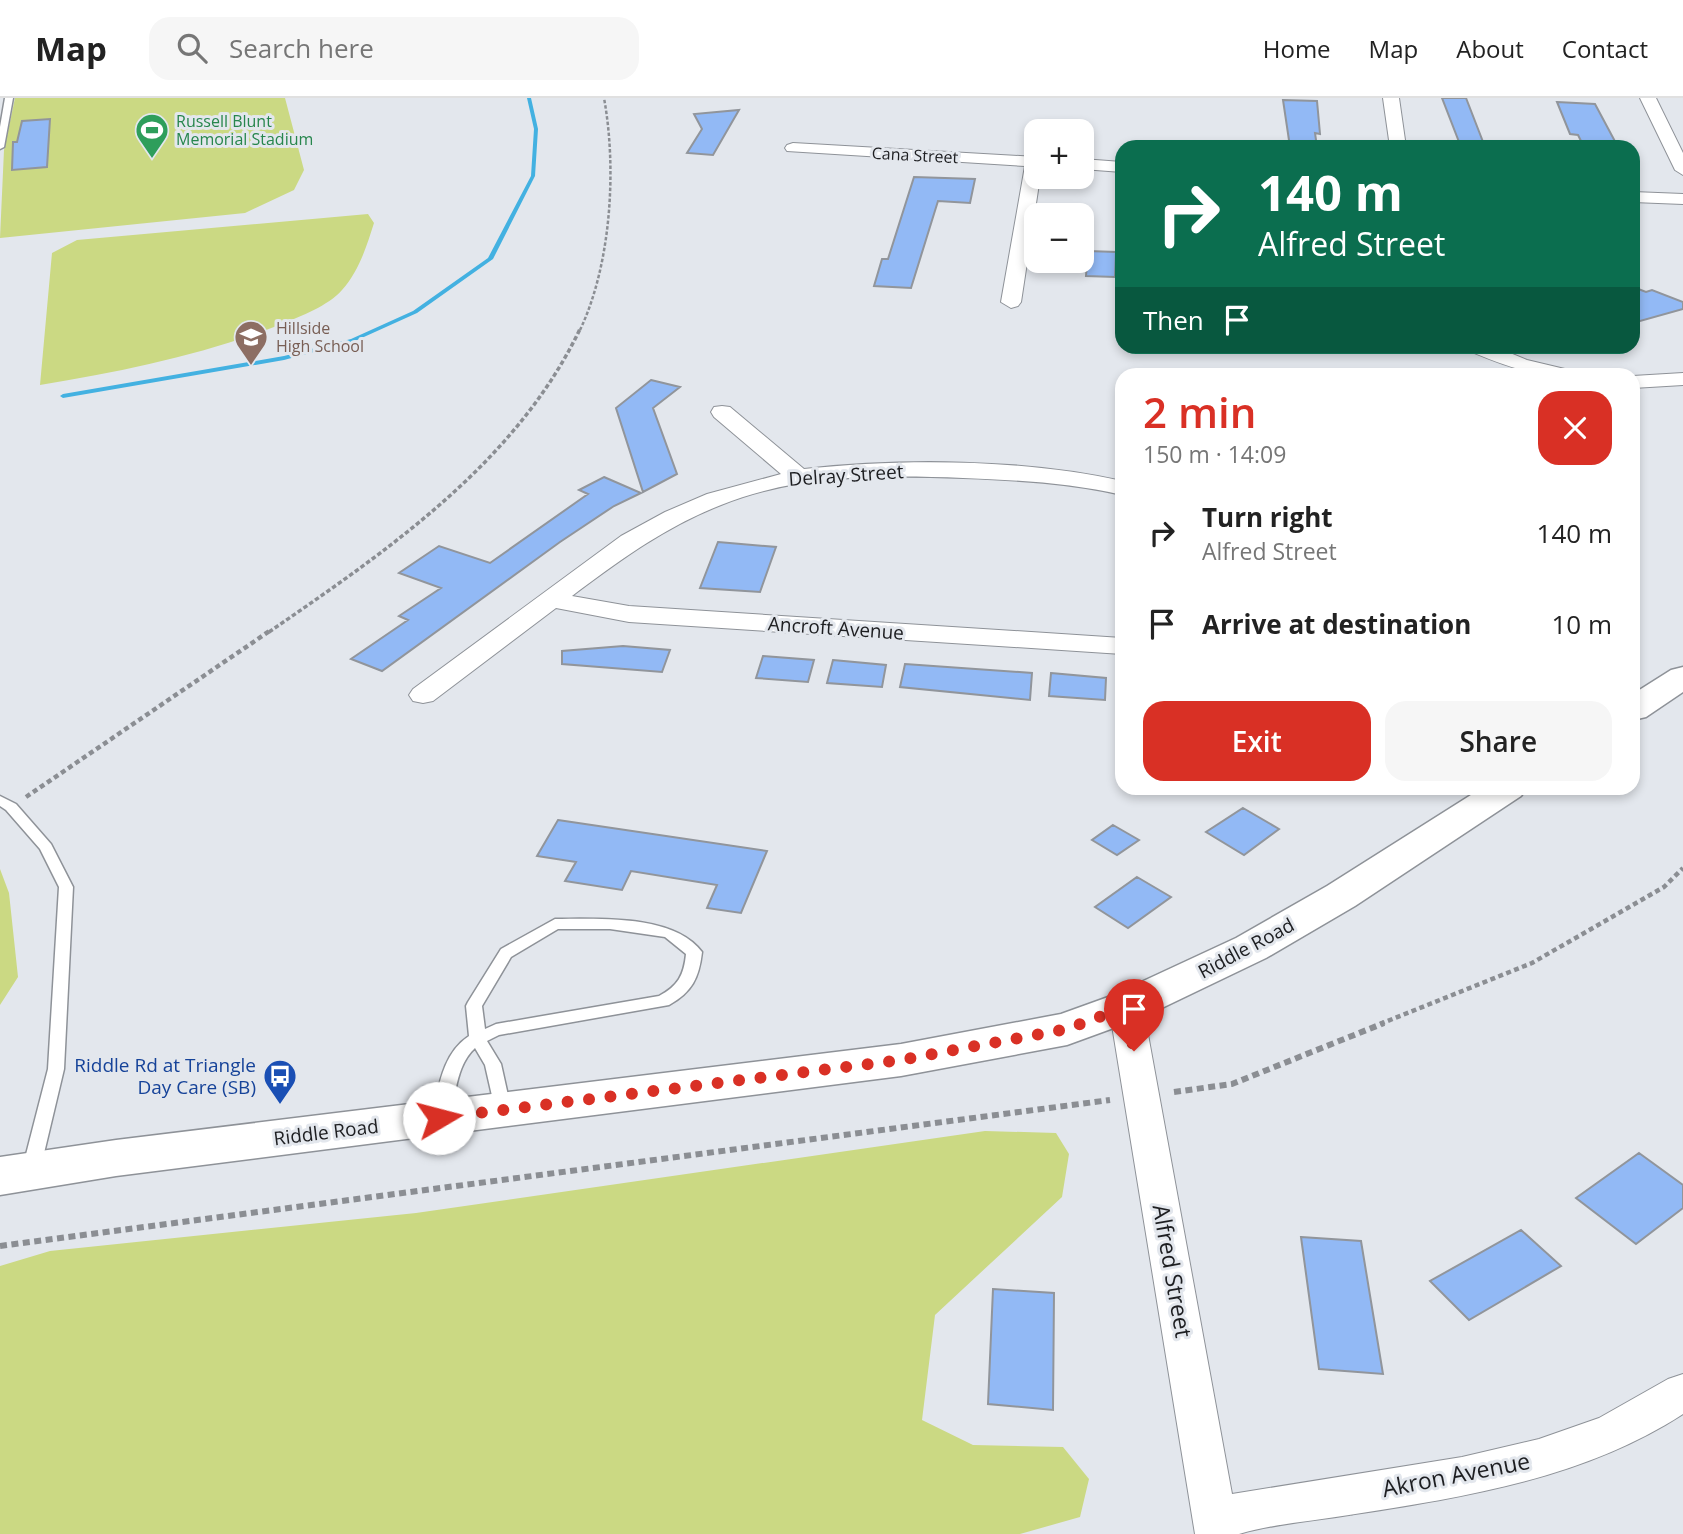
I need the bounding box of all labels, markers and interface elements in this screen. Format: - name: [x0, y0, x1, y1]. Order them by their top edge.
- search box: [149, 17, 639, 80]
- text: Map: [35, 26, 107, 71]
- icon: search: [173, 29, 211, 67]
- text: Search here: [229, 30, 374, 66]
- text: Home: [1263, 32, 1331, 65]
- text: Map: [1369, 32, 1418, 65]
- text: About: [1456, 32, 1524, 65]
- text: Contact: [1562, 32, 1648, 65]
- place label: Russell Blunt Memorial Stadium: [176, 110, 313, 150]
- sports icon: Russell Blunt Memorial Stadium: [133, 111, 171, 160]
- map controls: [1024, 119, 1094, 273]
- button: +: [1024, 119, 1094, 189]
- street label: Cana Street: [871, 142, 959, 168]
- text: 140 m: [1258, 159, 1403, 225]
- icon: right: [1143, 168, 1234, 259]
- button: −: [1024, 203, 1094, 273]
- text: Alfred Street: [1258, 222, 1445, 265]
- icon: arrive: [1218, 301, 1256, 339]
- text: Then: [1143, 302, 1204, 338]
- place label: Hillside High School: [276, 317, 364, 357]
- school or university icon: Hillside High School: [232, 318, 270, 367]
- text: 2 min: [1143, 383, 1256, 440]
- button: close: [1538, 391, 1612, 465]
- text: 150 m · 14:09: [1143, 438, 1286, 470]
- street label: Delray Street: [788, 458, 905, 492]
- text: Turn right: [1202, 499, 1333, 535]
- icon: right: [1143, 514, 1181, 552]
- text: 140 m: [1537, 515, 1612, 551]
- text: Alfred Street: [1202, 535, 1337, 567]
- icon: arrive: [1143, 605, 1181, 643]
- text: Arrive at destination: [1202, 606, 1471, 642]
- text: 10 m: [1551, 606, 1612, 642]
- street label: Ancroft Avenue: [767, 610, 905, 646]
- button: Exit: [1143, 701, 1371, 781]
- button: Share: [1385, 701, 1612, 781]
- street label: Riddle Road: [1193, 912, 1299, 984]
- pin: [1104, 979, 1164, 1051]
- icon: arrive: [1115, 990, 1153, 1028]
- place label: Riddle Rd at Triangle Day Care (SB): [74, 1052, 256, 1100]
- bus stop icon: Riddle Rd at Triangle Day Care (SB): [261, 1057, 299, 1106]
- position arrow: [402, 1081, 476, 1155]
- street label: Riddle Road: [272, 1113, 380, 1151]
- street label: Alfred Street: [1146, 1202, 1200, 1340]
- street label: Akron Avenue: [1379, 1444, 1532, 1504]

